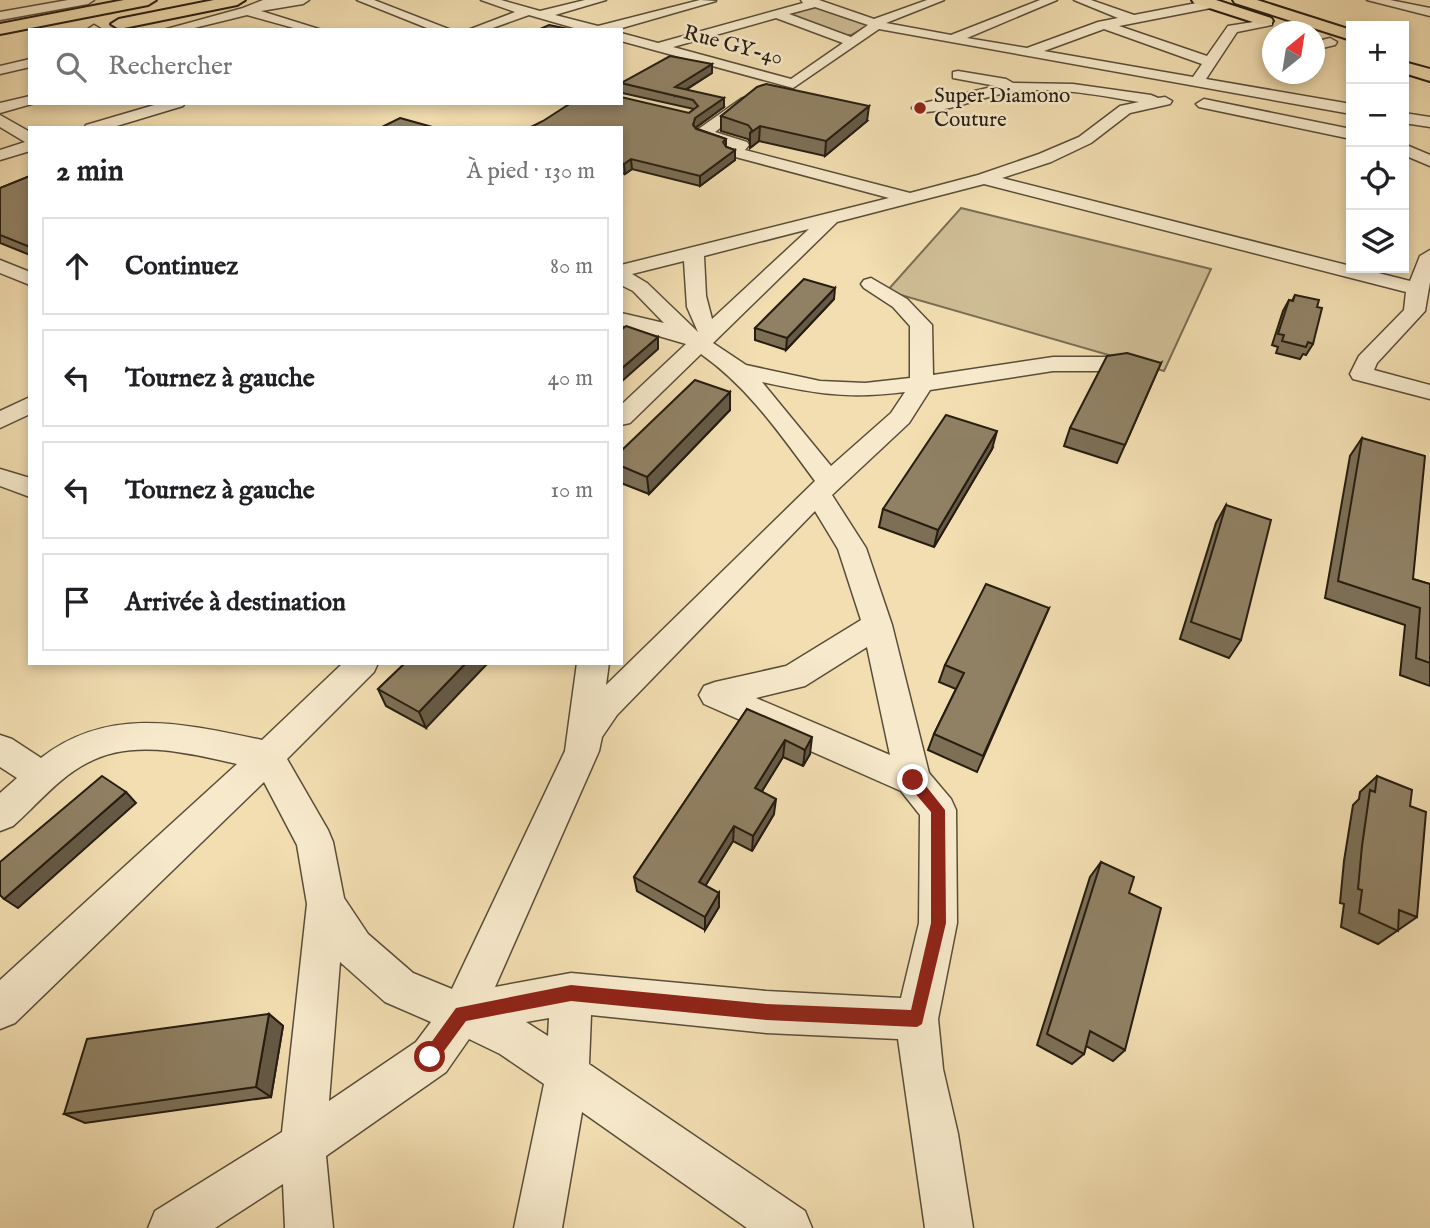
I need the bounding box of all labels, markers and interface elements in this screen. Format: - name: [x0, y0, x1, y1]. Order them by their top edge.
- street label: Rue GY-40: [680, 20, 786, 72]
- north arrow: [1262, 21, 1325, 84]
- map controls: [1346, 21, 1409, 273]
- button: +: [1346, 21, 1409, 84]
- search box: [28, 28, 623, 105]
- icon: search: [52, 48, 90, 86]
- text: Rechercher: [108, 50, 232, 83]
- place label: Super Diamono Couture: [934, 83, 1070, 134]
- button: −: [1346, 84, 1409, 147]
- marker: Super Diamono Couture: [912, 100, 928, 116]
- button: locate: [1346, 147, 1409, 210]
- text: 2 min: [56, 153, 124, 191]
- text: À pied · 130 m: [467, 157, 595, 186]
- button: layers: [1346, 210, 1409, 273]
- icon: ahead: [58, 247, 96, 285]
- text: Continuez: [125, 250, 238, 283]
- text: 80 m: [550, 252, 593, 281]
- icon: left: [58, 359, 96, 397]
- text: Tournez à gauche: [125, 362, 315, 395]
- text: 40 m: [548, 364, 593, 393]
- icon: left: [58, 471, 96, 509]
- text: Tournez à gauche: [125, 474, 315, 507]
- text: 10 m: [550, 476, 593, 505]
- icon: arrive: [58, 583, 96, 621]
- text: Arrivée à destination: [125, 586, 346, 619]
- route end: [897, 764, 928, 795]
- route start: [414, 1041, 445, 1072]

